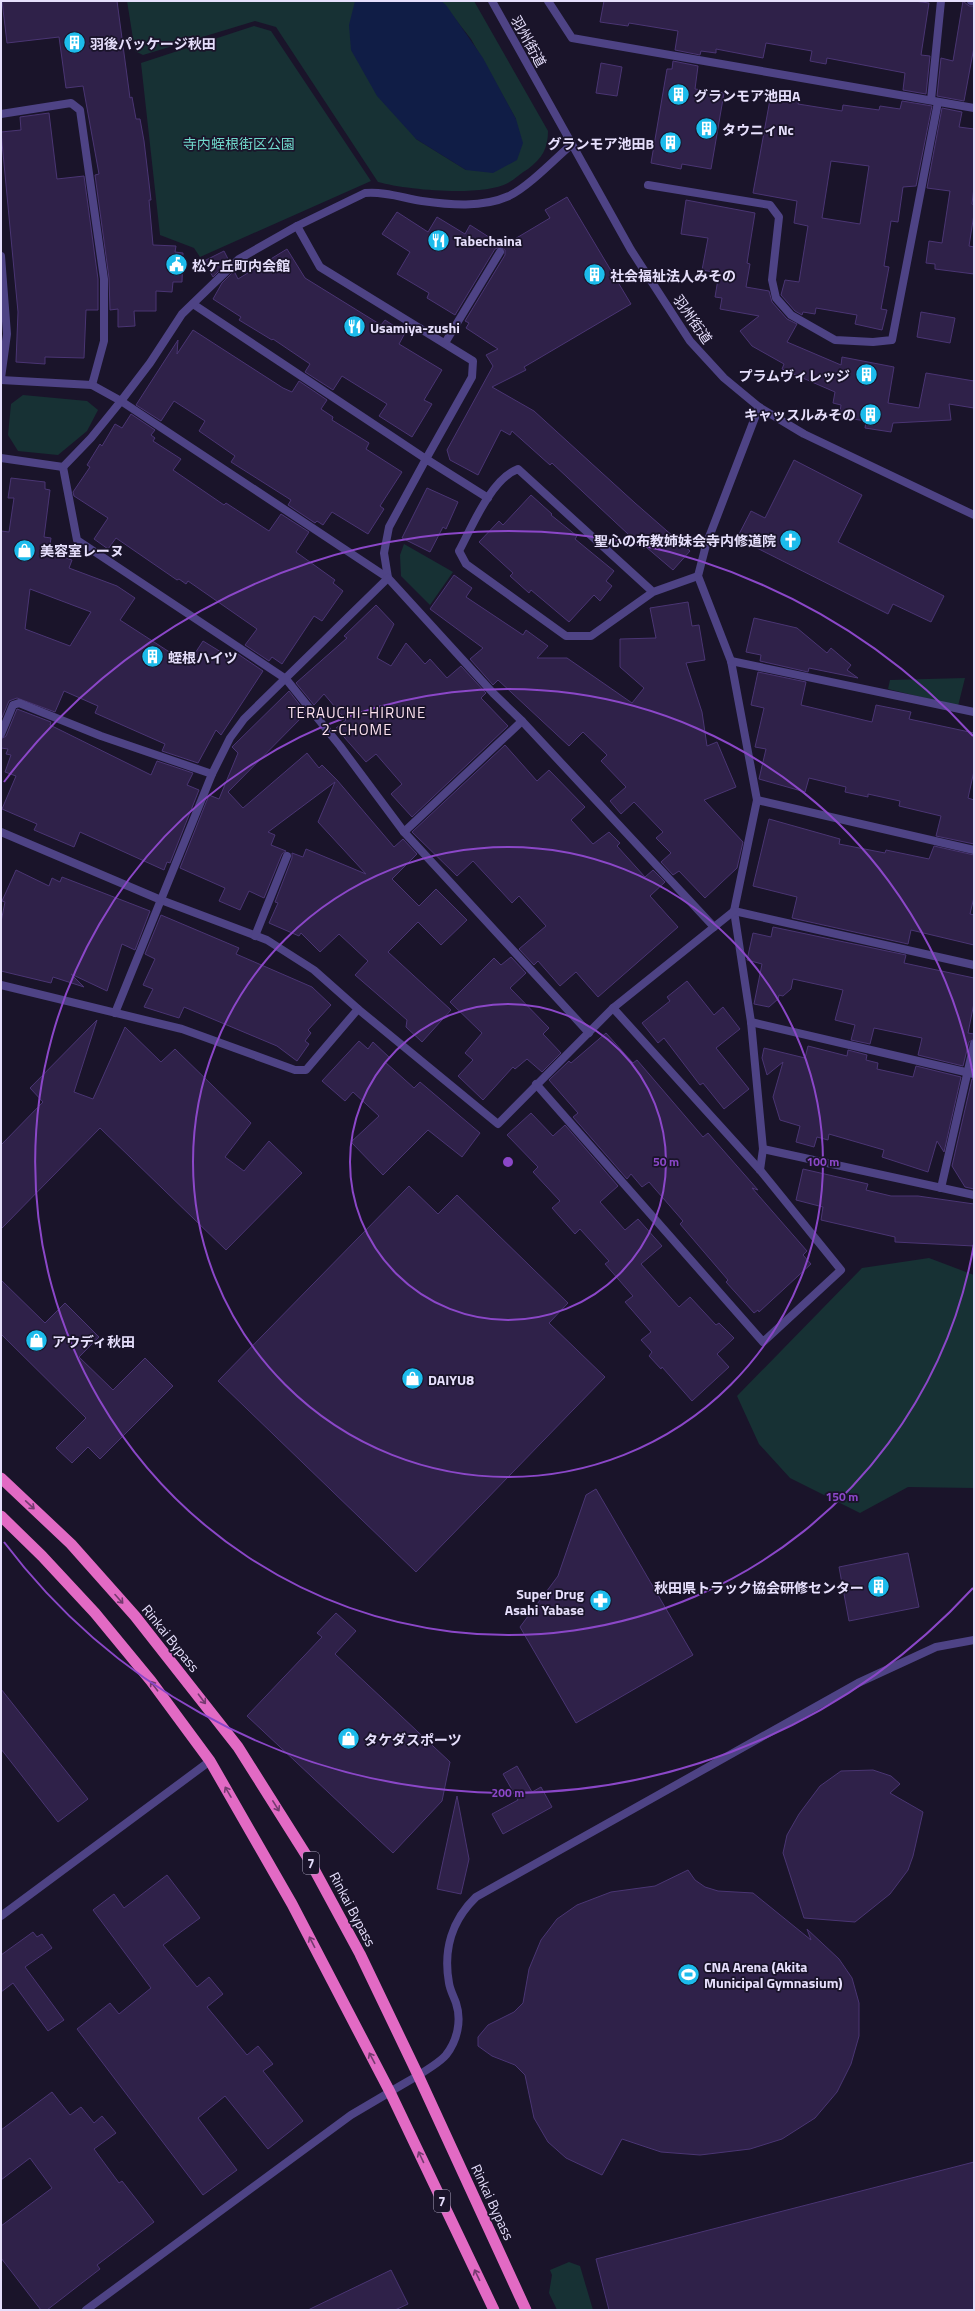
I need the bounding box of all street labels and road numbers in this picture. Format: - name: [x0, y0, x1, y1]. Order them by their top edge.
- street label: 羽州街道: [506, 11, 552, 71]
- street label: 羽州街道: [668, 290, 718, 348]
- street label: Rinkai Bypass: [137, 1600, 205, 1676]
- road number: 7: [303, 1852, 319, 1874]
- street label: Rinkai Bypass: [325, 1868, 381, 1950]
- street label: Rinkai Bypass: [466, 2161, 520, 2243]
- road number: 7: [434, 2190, 450, 2212]

